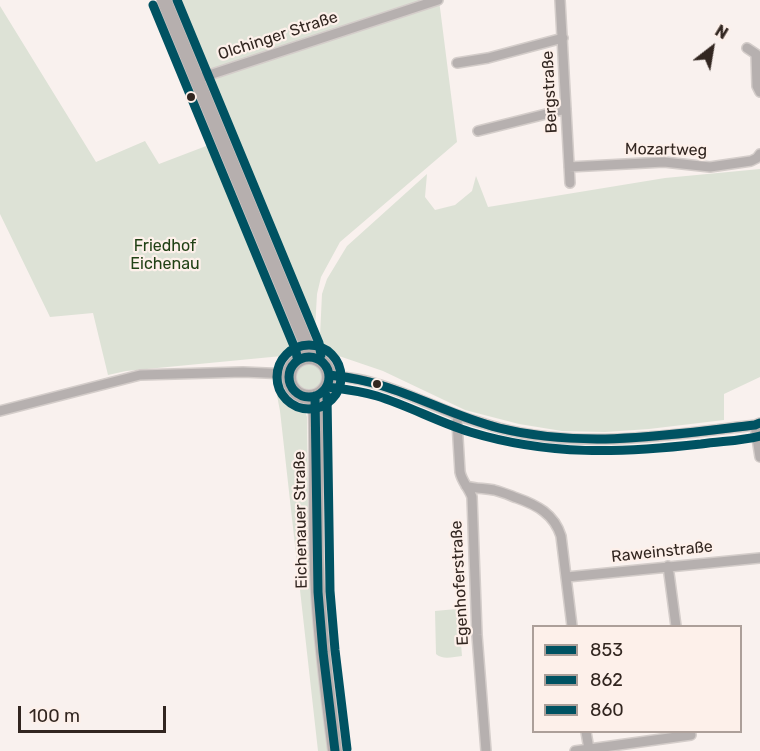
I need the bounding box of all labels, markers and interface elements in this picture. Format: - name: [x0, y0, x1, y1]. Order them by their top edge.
- street label: Olchinger Straße: [216, 8, 340, 64]
- north arrow: [682, 18, 742, 78]
- text: N: [712, 21, 731, 43]
- street label: Bergstraße: [538, 50, 562, 134]
- unlabelled marker: [185, 91, 197, 103]
- street label: Mozartweg: [625, 140, 707, 160]
- park label: Friedhof Eichenau: [130, 236, 200, 274]
- unlabelled marker: [371, 378, 383, 390]
- street label: Eichenauer Straße: [290, 451, 312, 589]
- street label: Egenhoferstraße: [447, 520, 473, 646]
- street label: Raweinstraße: [610, 537, 714, 567]
- legend: [532, 625, 742, 733]
- text: 853: [590, 639, 623, 661]
- text: 862: [590, 669, 623, 691]
- scale bar: [21, 694, 170, 732]
- text: 860: [590, 699, 624, 721]
- text: 100 m: [29, 705, 80, 727]

